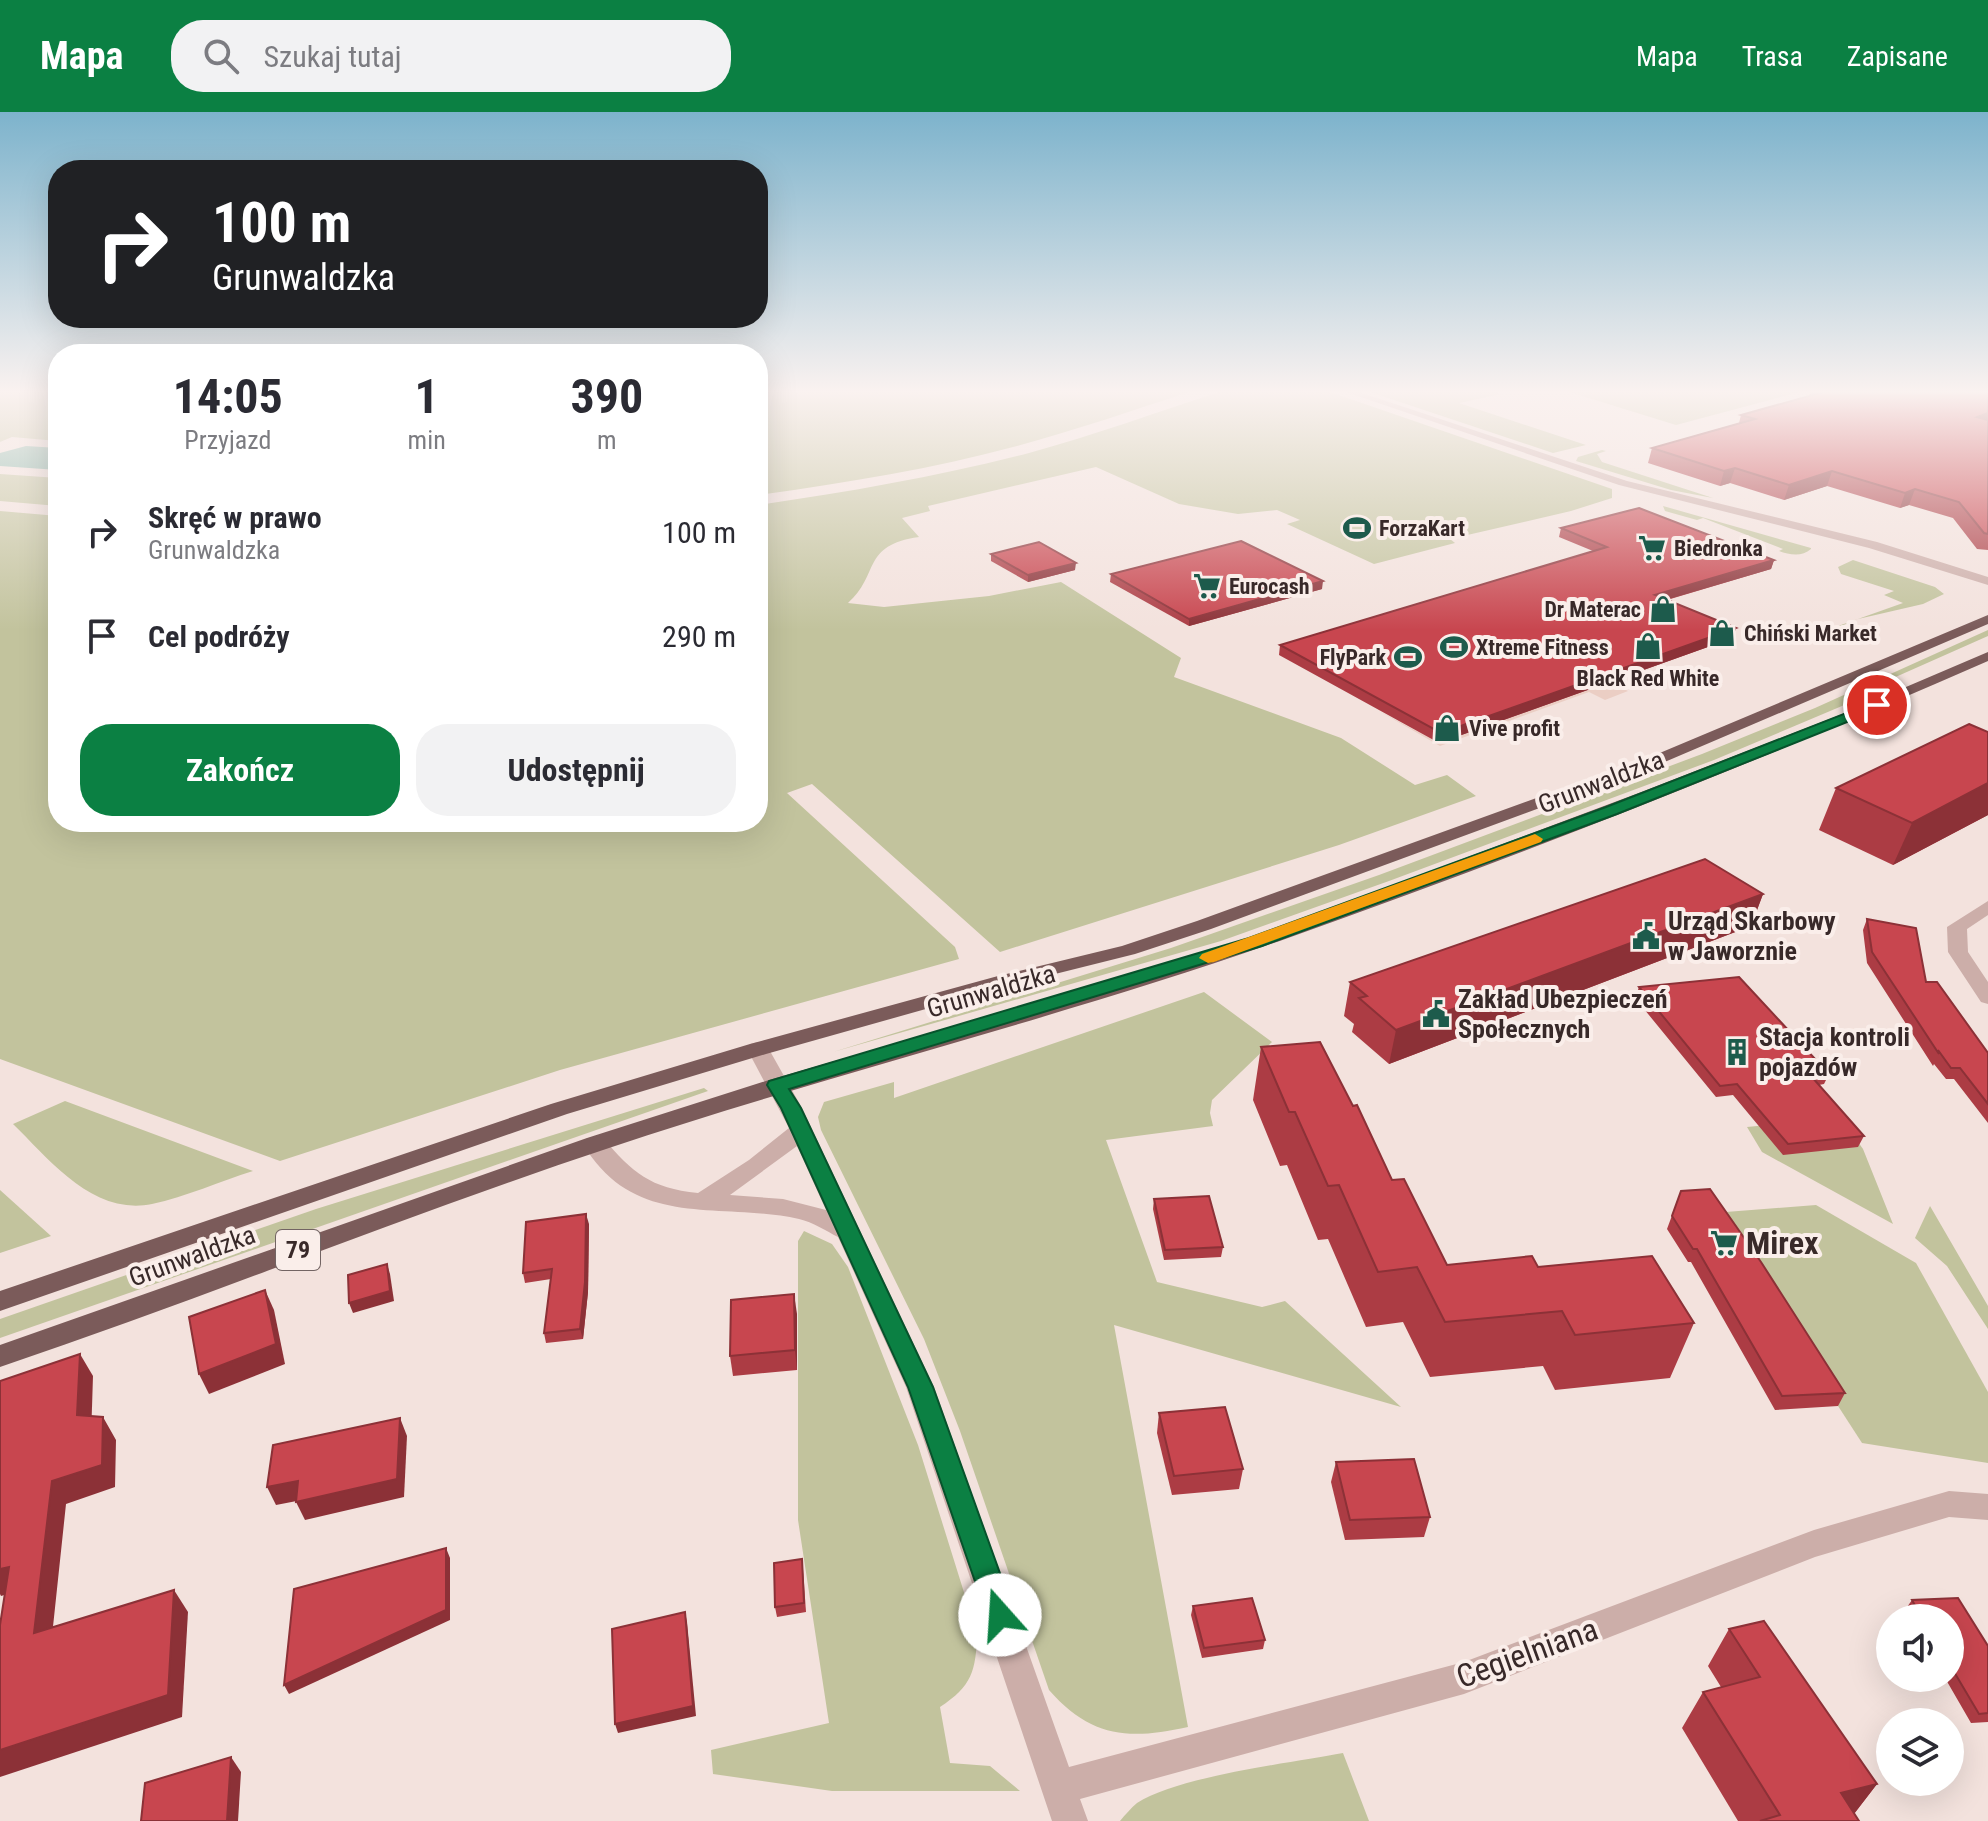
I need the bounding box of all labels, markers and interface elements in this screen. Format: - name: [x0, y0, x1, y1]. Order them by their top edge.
- search box: [171, 20, 731, 92]
- text: Mapa: [40, 34, 123, 78]
- icon: search: [199, 34, 243, 78]
- text: Szukaj tutaj: [263, 39, 402, 74]
- text: Mapa: [1636, 40, 1698, 73]
- text: Trasa: [1742, 40, 1803, 73]
- text: Zapisane: [1847, 40, 1948, 73]
- text: 100 m: [212, 190, 351, 256]
- icon: right: [80, 192, 184, 296]
- text: Grunwaldzka: [212, 257, 395, 299]
- text: 14:05: [173, 368, 283, 425]
- text: 1: [415, 368, 439, 425]
- text: 390: [570, 368, 643, 425]
- text: Przyjazd: [184, 425, 271, 455]
- text: min: [408, 425, 446, 455]
- text: m: [597, 425, 617, 455]
- text: Skręć w prawo: [148, 500, 322, 535]
- icon: right: [80, 510, 124, 554]
- sports icon: ForzaKart: [1342, 513, 1372, 543]
- text: 100 m: [662, 515, 736, 550]
- place label: ForzaKart: [1379, 516, 1465, 541]
- supermarket icon: Biedronka: [1637, 533, 1667, 563]
- text: Grunwaldzka: [148, 535, 280, 565]
- place label: Biedronka: [1674, 536, 1763, 561]
- supermarket icon: Eurocash: [1192, 571, 1222, 601]
- place label: Eurocash: [1229, 574, 1310, 599]
- shop icon: Dr Materac: [1648, 594, 1678, 624]
- place label: Dr Materac: [1544, 597, 1641, 622]
- icon: arrive: [80, 614, 124, 658]
- shop icon: Chiński Market: [1707, 618, 1737, 648]
- text: Cel podróży: [148, 619, 290, 654]
- text: 290 m: [662, 619, 736, 654]
- place label: Chiński Market: [1744, 621, 1877, 646]
- shop icon: Black Red White: [1633, 631, 1663, 661]
- sports icon: Xtreme Fitness: [1439, 632, 1469, 662]
- place label: Xtreme Fitness: [1476, 635, 1609, 660]
- sports icon: FlyPark: [1393, 642, 1423, 672]
- place label: FlyPark: [1320, 645, 1386, 670]
- place label: Black Red White: [1577, 666, 1719, 691]
- pin: [1843, 671, 1911, 739]
- icon: arrive: [1855, 683, 1899, 727]
- shop icon: Vive profit: [1432, 713, 1462, 743]
- place label: Vive profit: [1469, 716, 1560, 741]
- button: Zakończ: [80, 724, 400, 816]
- button: Udostępnij: [416, 724, 736, 816]
- street label: Grunwaldzka: [1534, 744, 1668, 820]
- place label: Urząd Skarbowy w Jaworznie: [1668, 906, 1836, 966]
- public building icon: Urząd Skarbowy w Jaworznie: [1631, 921, 1661, 951]
- street label: Grunwaldzka: [923, 958, 1059, 1024]
- place label: Zakład Ubezpieczeń Społecznych: [1458, 984, 1668, 1044]
- public building icon: Zakład Ubezpieczeń Społecznych: [1421, 999, 1451, 1029]
- place label: Stacja kontroli pojazdów: [1759, 1022, 1910, 1082]
- building icon: Stacja kontroli pojazdów: [1722, 1037, 1752, 1067]
- street label: Grunwaldzka: [125, 1219, 259, 1293]
- place label: Mirex: [1746, 1224, 1819, 1262]
- supermarket icon: Mirex: [1709, 1228, 1739, 1258]
- road number: 79: [276, 1230, 320, 1270]
- position arrow: [958, 1573, 1042, 1657]
- map controls: [1876, 1604, 1964, 1796]
- button: sound: [1876, 1604, 1964, 1692]
- street label: Cegielniana: [1451, 1610, 1603, 1696]
- button: layers: [1876, 1708, 1964, 1796]

